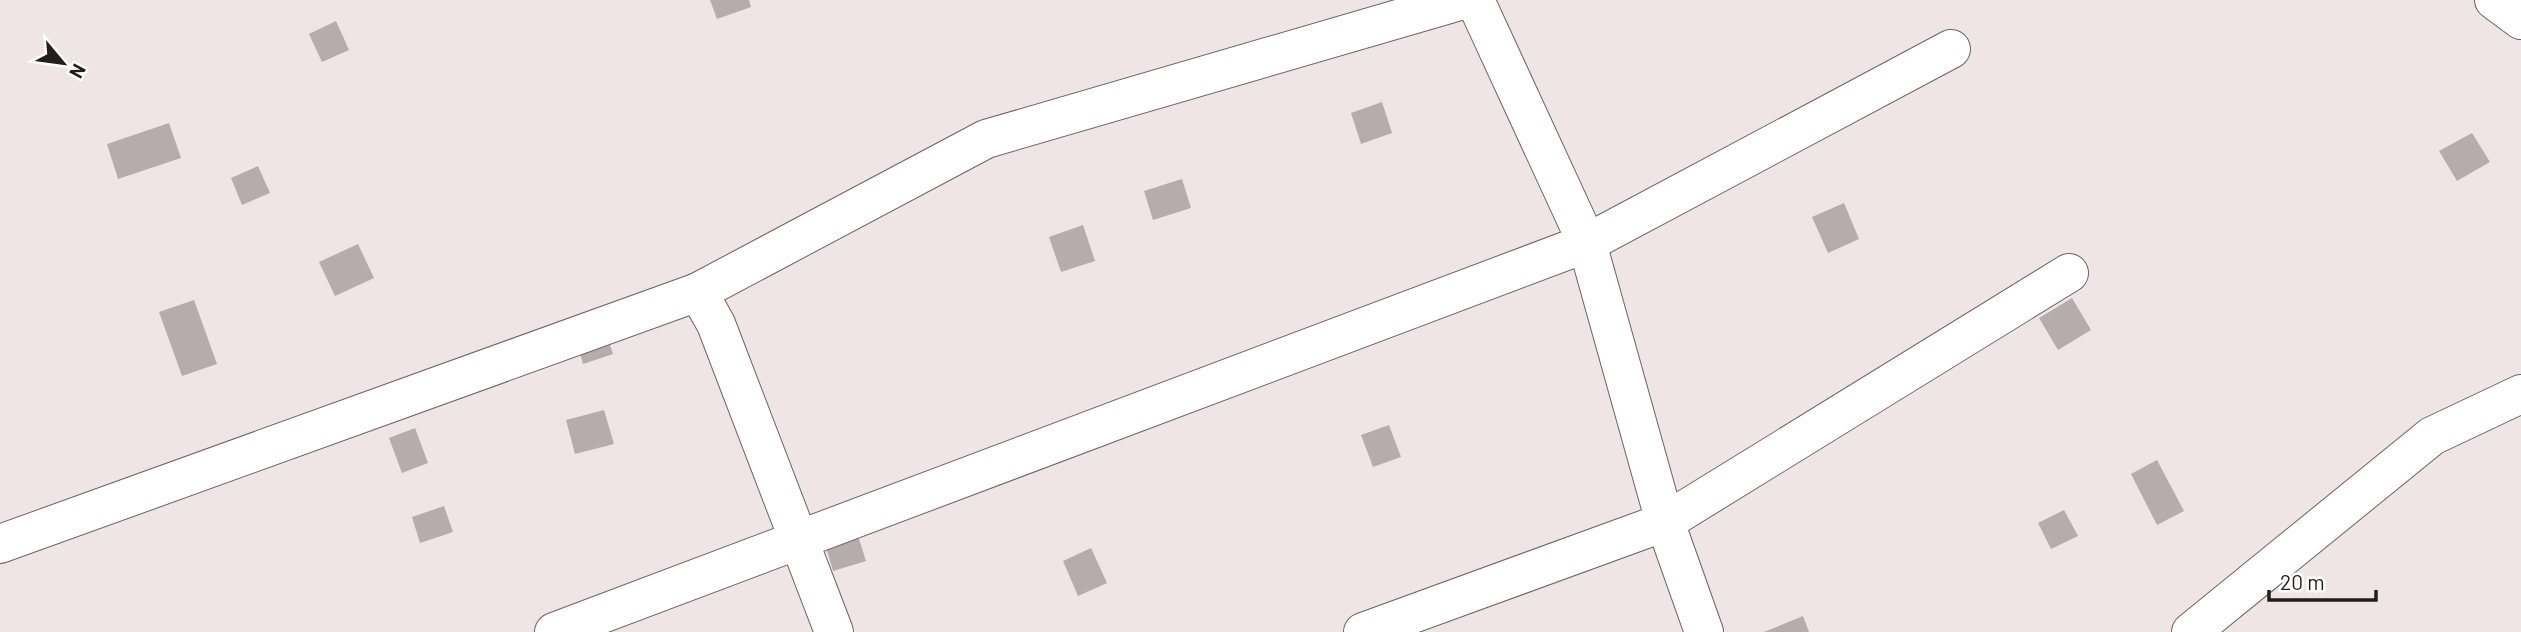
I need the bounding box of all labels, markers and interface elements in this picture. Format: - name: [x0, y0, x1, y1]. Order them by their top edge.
- north arrow: [28, 28, 98, 98]
- text: N: [65, 60, 91, 83]
- scale bar: [2269, 558, 2376, 602]
- text: 20 m: [2280, 569, 2325, 594]

